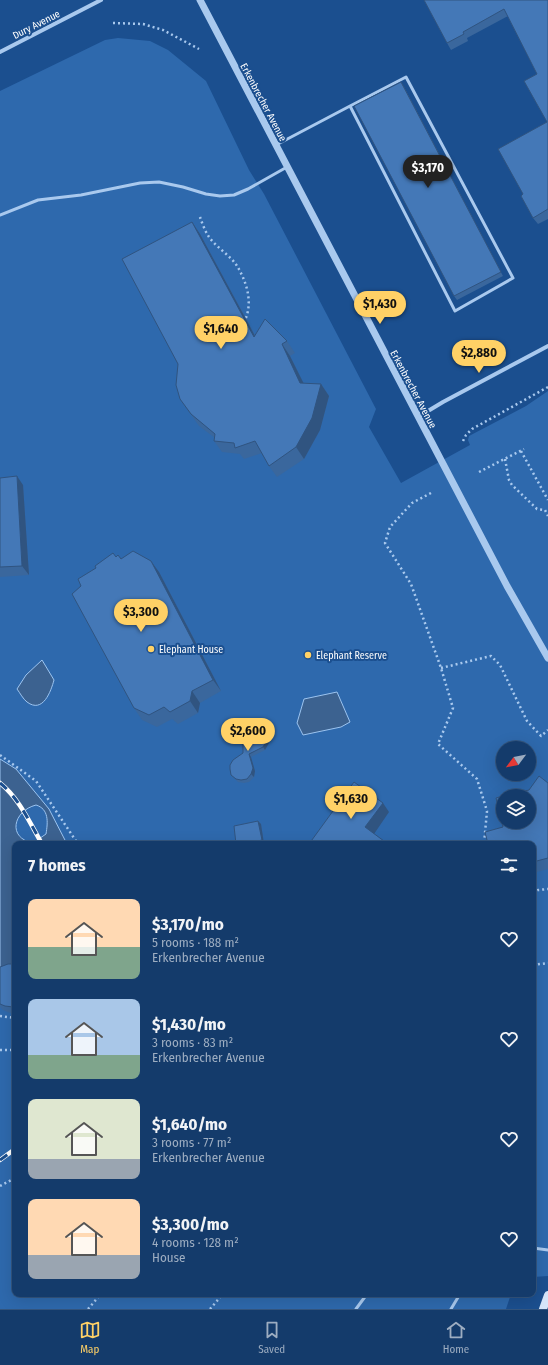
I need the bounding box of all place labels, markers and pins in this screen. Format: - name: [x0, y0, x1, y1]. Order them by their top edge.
- pin: $3,170: [395, 155, 461, 189]
- pin: $1,430: [347, 291, 413, 325]
- pin: $1,640: [188, 316, 254, 350]
- pin: $2,880: [446, 340, 512, 374]
- pin: $3,300: [108, 599, 174, 633]
- marker: Elephant House: [146, 644, 156, 654]
- place label: Elephant House: [159, 644, 223, 656]
- marker: Elephant Reserve: [303, 650, 313, 660]
- place label: Elephant Reserve: [316, 650, 387, 662]
- pin: $2,600: [215, 718, 281, 752]
- pin: $1,630: [318, 786, 384, 820]

